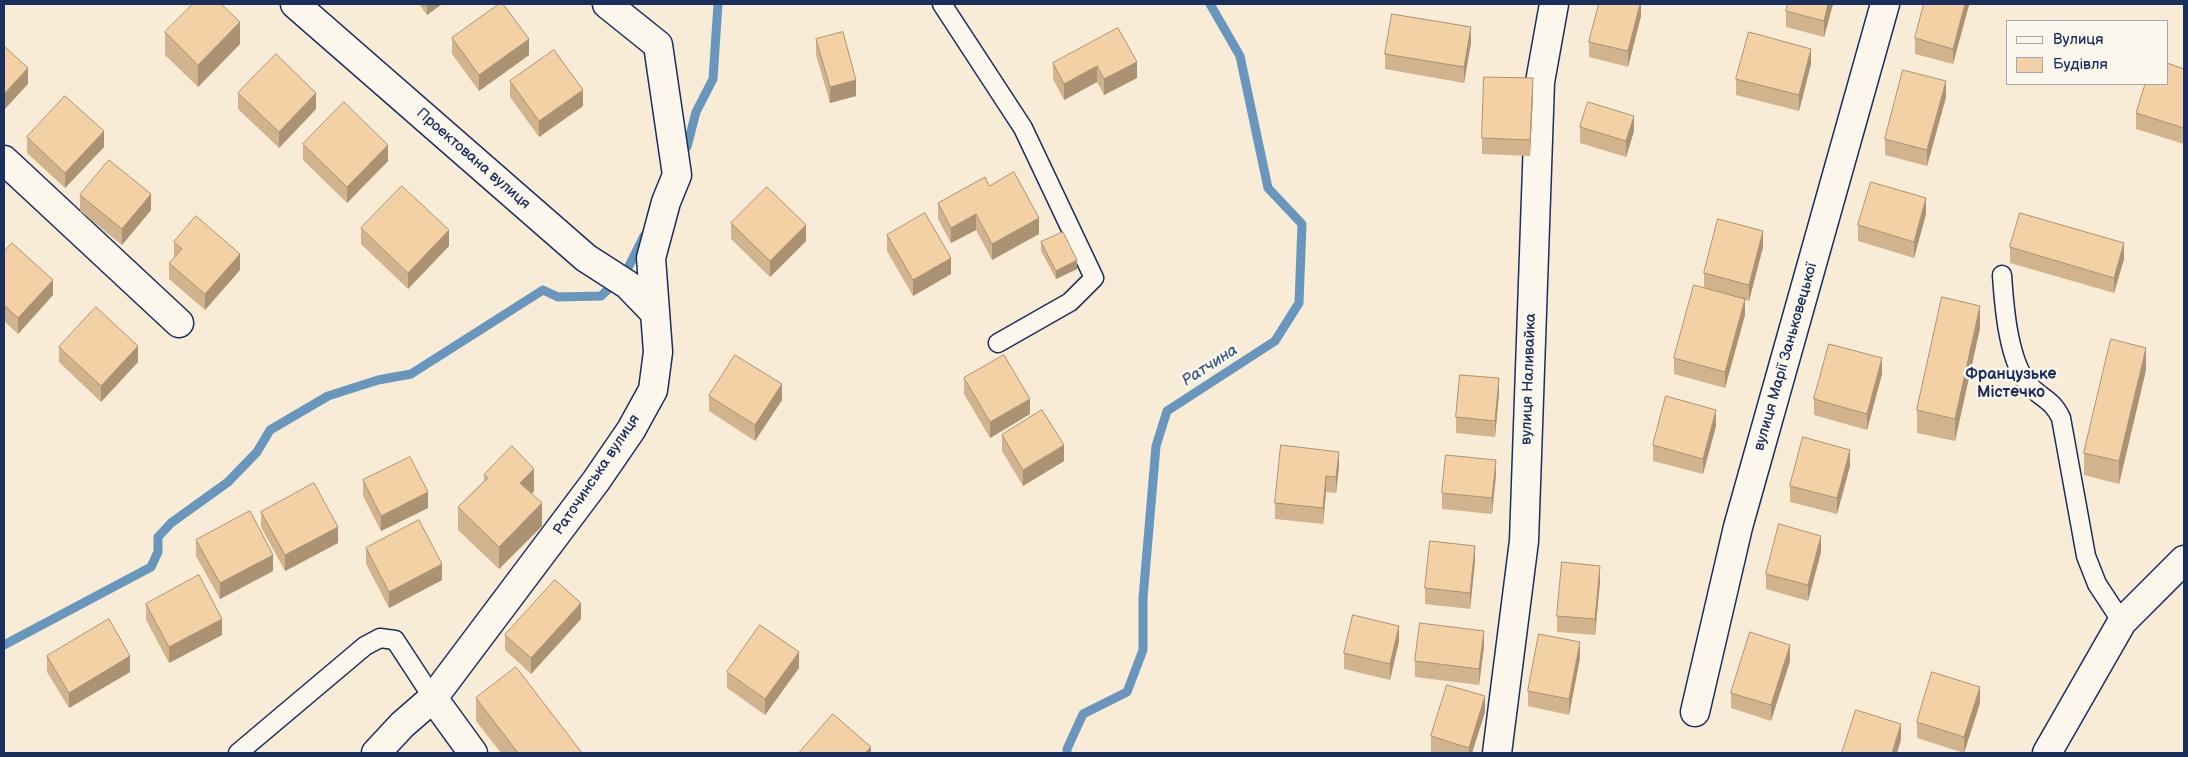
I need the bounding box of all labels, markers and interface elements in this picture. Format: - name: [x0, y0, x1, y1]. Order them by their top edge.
- legend: [2006, 20, 2168, 85]
- text: Вулиця: [2053, 30, 2104, 49]
- text: Будівля: [2053, 55, 2108, 74]
- street label: Проектована вулиця: [412, 105, 534, 213]
- street label: вулиця Марії Заньковецької: [1751, 261, 1821, 453]
- street label: вулиця Наливайка: [1518, 313, 1540, 445]
- water label: Ратчина: [1178, 341, 1242, 391]
- district label: Французьке Містечко: [1966, 365, 2056, 403]
- street label: Раточинська вулиця: [550, 411, 644, 539]

